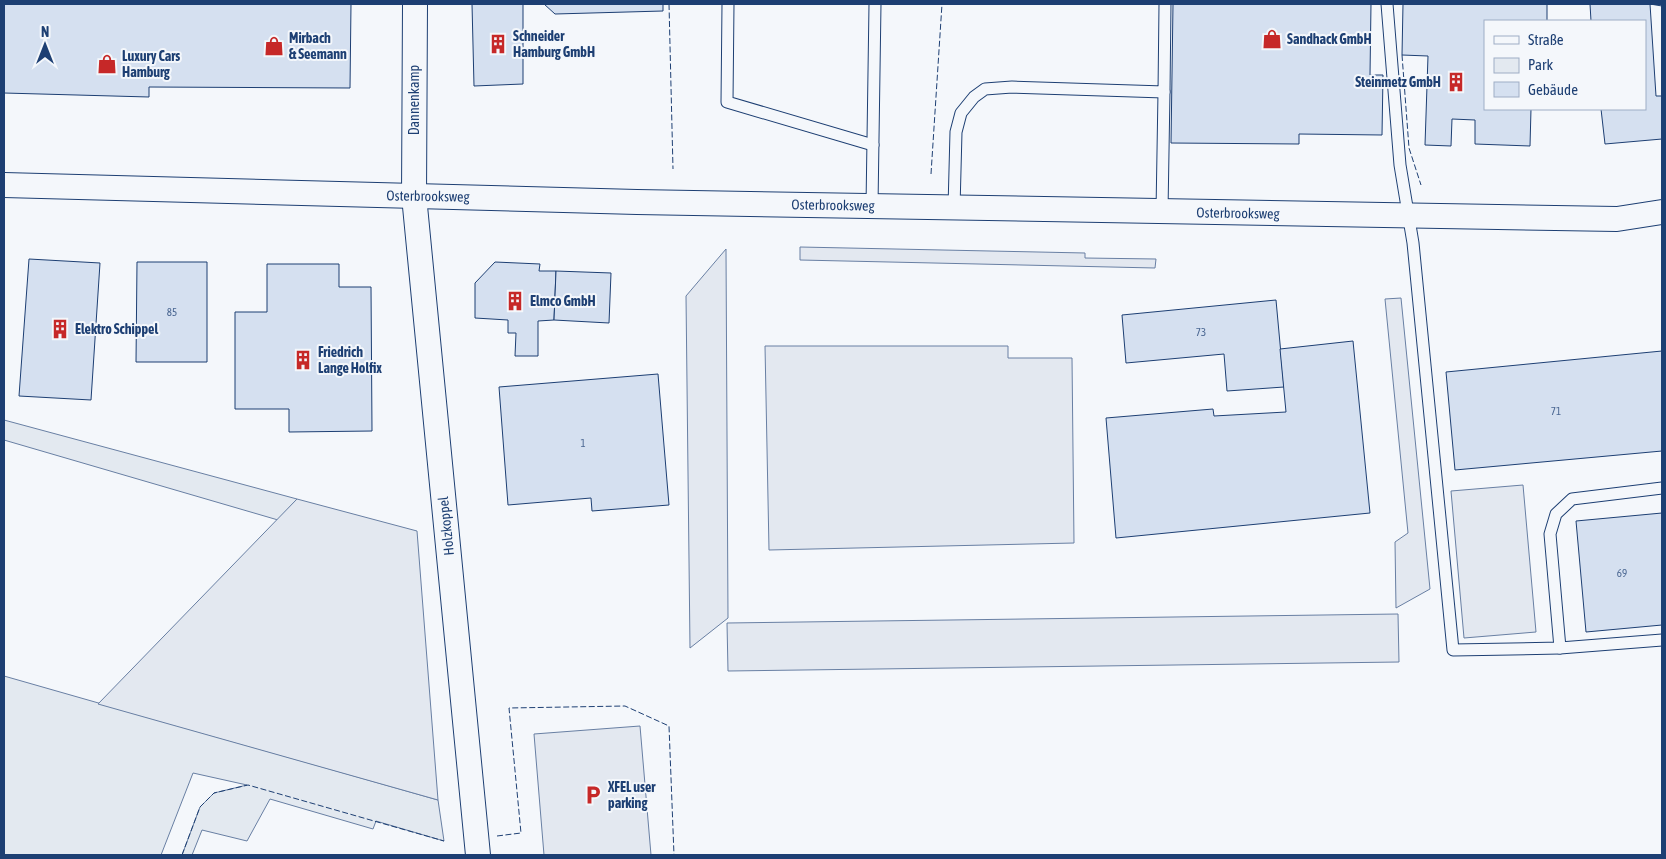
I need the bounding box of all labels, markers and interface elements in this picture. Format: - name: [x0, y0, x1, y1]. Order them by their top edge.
- north arrow: [20, 20, 70, 70]
- legend: [1484, 20, 1646, 110]
- text: N: [41, 24, 49, 40]
- place label: Schneider Hamburg GmbH: [513, 28, 595, 60]
- shop icon: Sandhack GmbH: [1261, 28, 1283, 50]
- place label: Mirbach & Seemann: [289, 30, 347, 62]
- place label: Sandhack GmbH: [1287, 31, 1372, 47]
- text: Straße: [1528, 31, 1564, 48]
- building icon: Schneider Hamburg GmbH: [487, 33, 509, 55]
- shop icon: Mirbach & Seemann: [263, 35, 285, 57]
- place label: Luxury Cars Hamburg: [122, 48, 180, 80]
- shop icon: Luxury Cars Hamburg: [96, 53, 118, 75]
- text: Park: [1528, 56, 1553, 73]
- street label: Dannenkamp: [406, 64, 422, 135]
- building icon: Steinmetz GmbH: [1445, 71, 1467, 93]
- place label: Steinmetz GmbH: [1355, 74, 1441, 90]
- text: Gebäude: [1528, 81, 1578, 98]
- street label: Osterbrooksweg: [386, 187, 470, 205]
- street label: Osterbrooksweg: [791, 196, 875, 214]
- street label: Osterbrooksweg: [1196, 204, 1280, 222]
- building icon: Elmco GmbH: [504, 290, 526, 312]
- place label: Elmco GmbH: [530, 293, 596, 309]
- house number: 85: [167, 306, 177, 318]
- building icon: Elektro Schippel: [49, 318, 71, 340]
- place label: Elektro Schippel: [75, 321, 158, 337]
- house number: 73: [1196, 326, 1206, 338]
- place label: Friedrich Lange Holfix: [318, 344, 382, 376]
- building icon: Friedrich Lange Holfix: [292, 349, 314, 371]
- house number: 71: [1551, 405, 1561, 417]
- house number: 1: [580, 437, 586, 449]
- street label: Holzkoppel: [435, 495, 457, 556]
- house number: 69: [1617, 567, 1627, 579]
- place label: XFEL user parking: [607, 779, 656, 811]
- parking icon: XFEL user parking: [582, 784, 604, 806]

